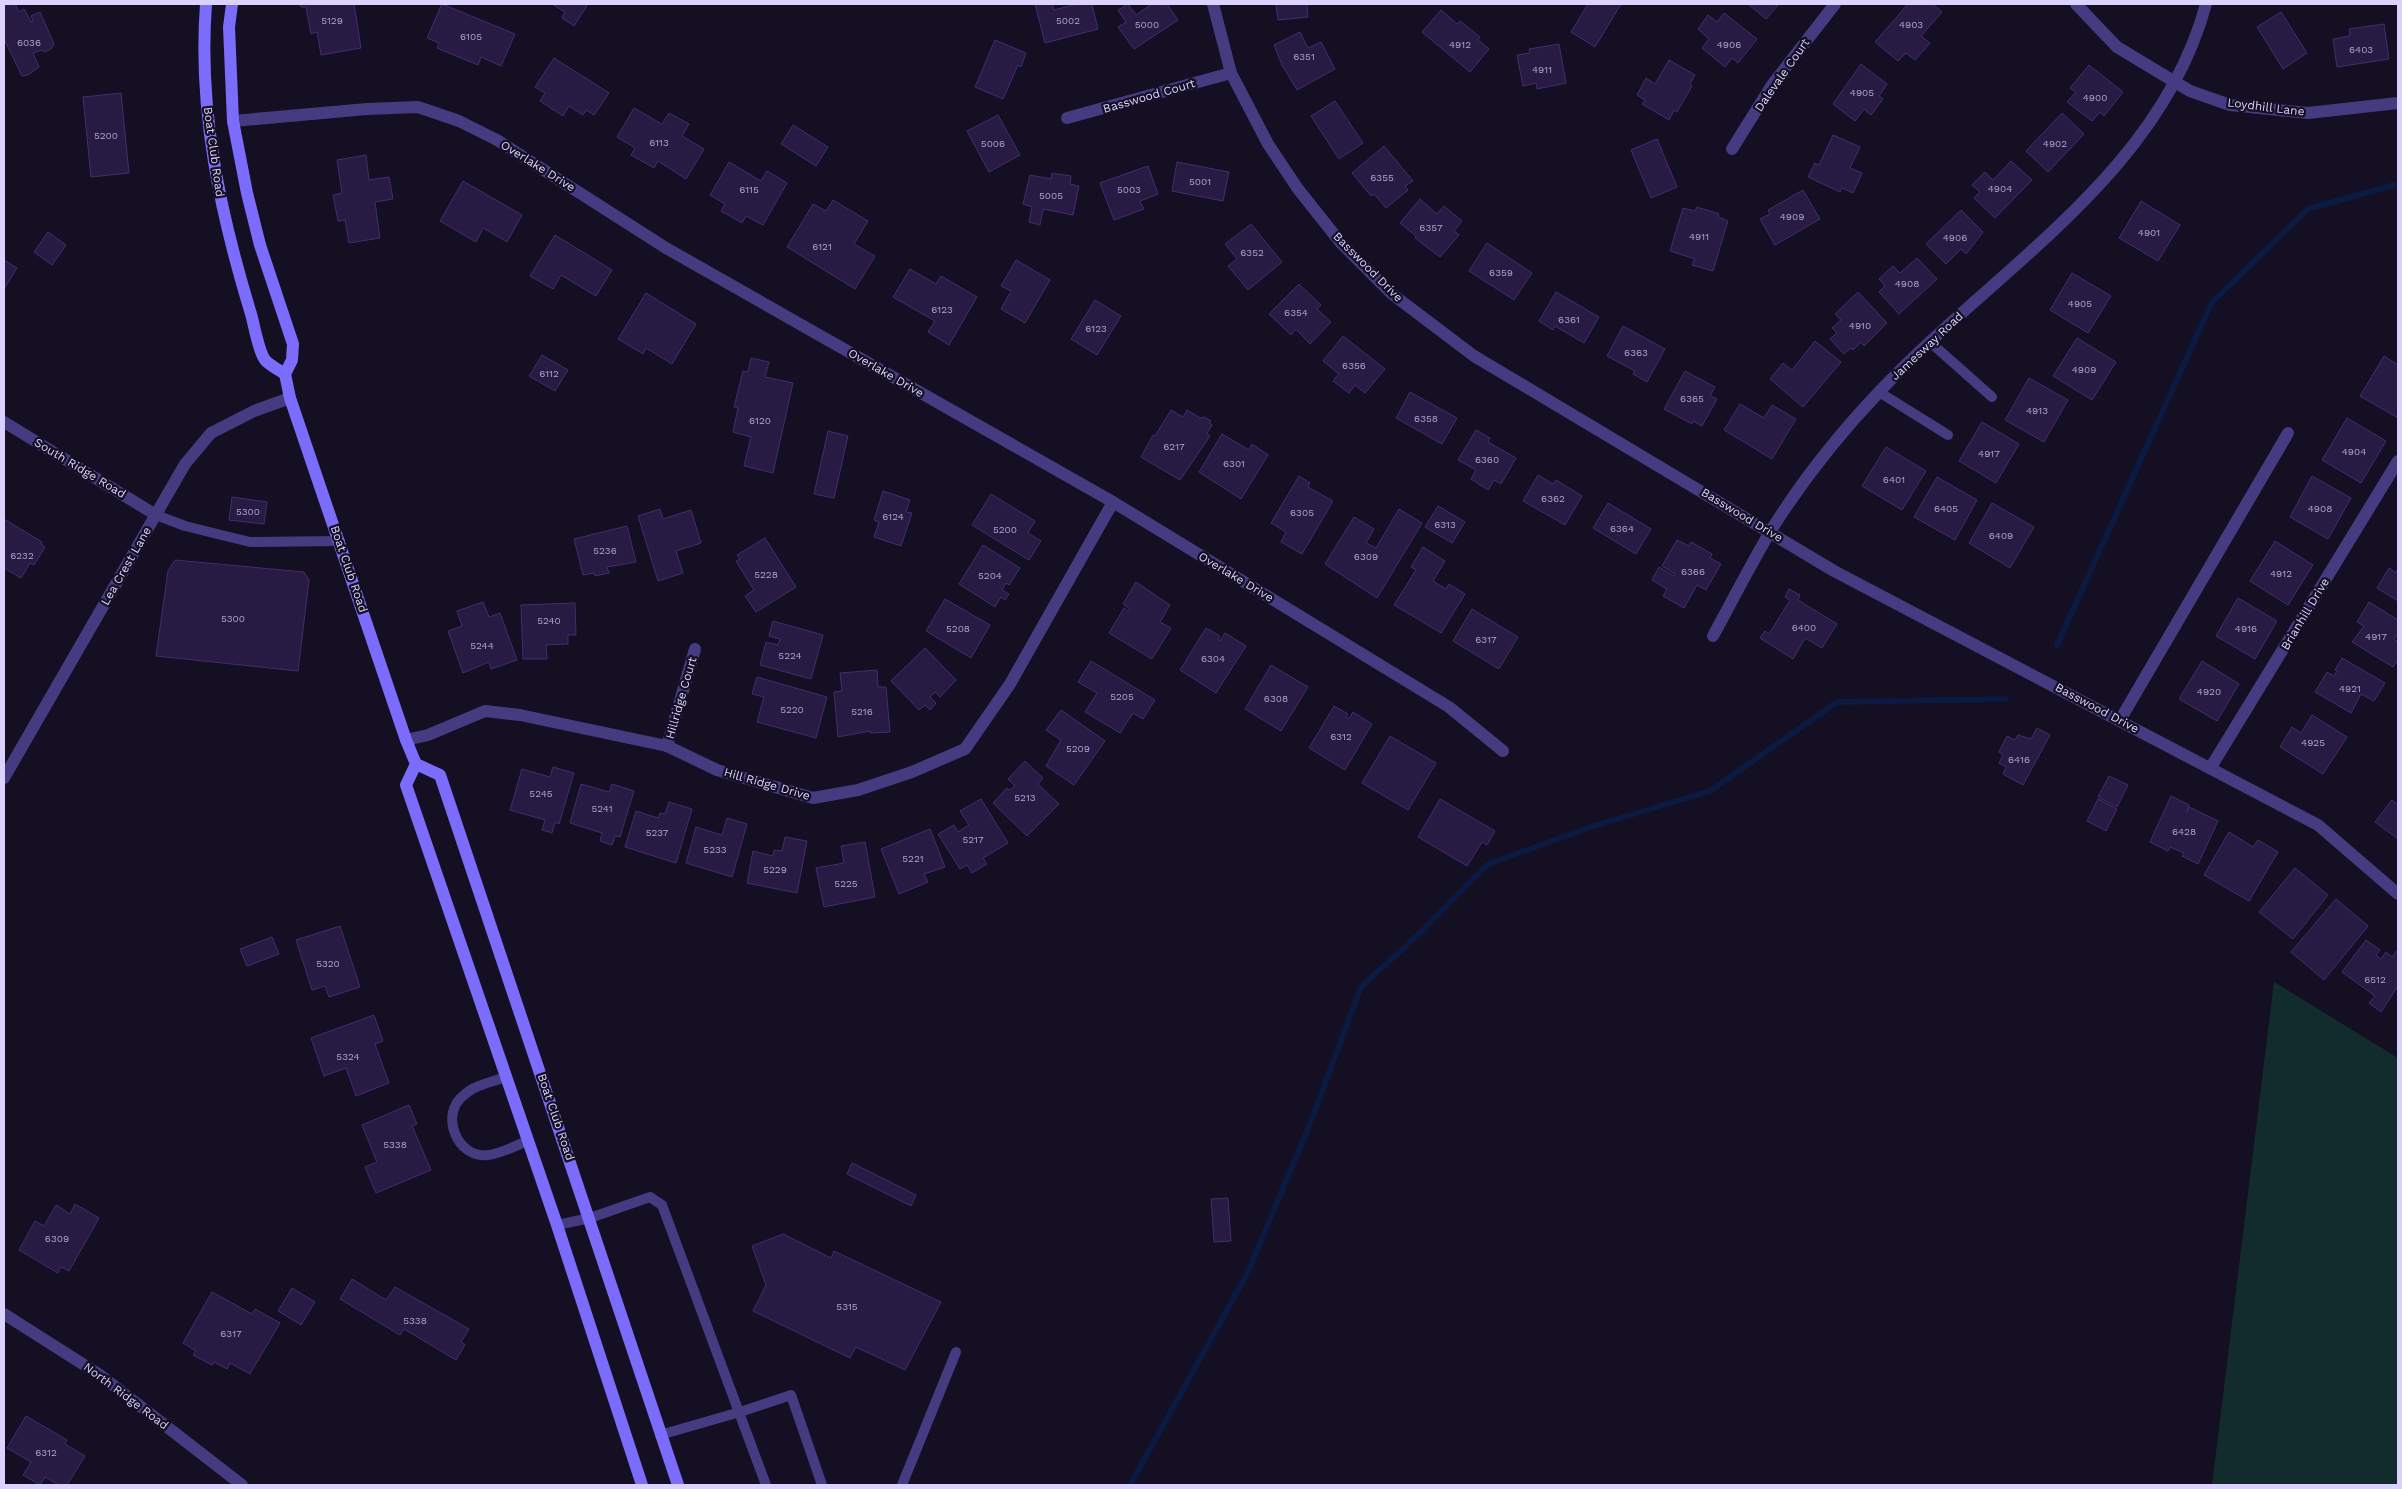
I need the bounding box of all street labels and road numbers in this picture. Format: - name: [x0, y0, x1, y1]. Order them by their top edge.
- street label: Dalevale Court: [1752, 36, 1812, 114]
- street label: Basswood Court: [1101, 76, 1197, 116]
- street label: Loydhill Lane: [2227, 95, 2305, 119]
- street label: Boat Club Road: [201, 106, 227, 198]
- street label: Overlake Drive: [498, 138, 578, 194]
- street label: Basswood Drive: [1330, 229, 1406, 305]
- street label: Jamesway Road: [1888, 309, 1966, 383]
- street label: Overlake Drive: [846, 346, 926, 400]
- street label: South Ridge Road: [32, 435, 128, 501]
- street label: Basswood Drive: [1699, 485, 1785, 545]
- street label: Lea Crest Lane: [98, 524, 154, 608]
- street label: Boat Club Road: [328, 524, 370, 614]
- street label: Overlake Drive: [1196, 549, 1276, 605]
- street label: Brianhill Drive: [2278, 575, 2332, 653]
- street label: Hillridge Court: [663, 655, 699, 741]
- street label: Basswood Drive: [2053, 680, 2141, 736]
- street label: Hill Ridge Drive: [722, 765, 812, 803]
- street label: Boat Club Road: [535, 1072, 577, 1162]
- street label: North Ridge Road: [81, 1360, 171, 1432]

